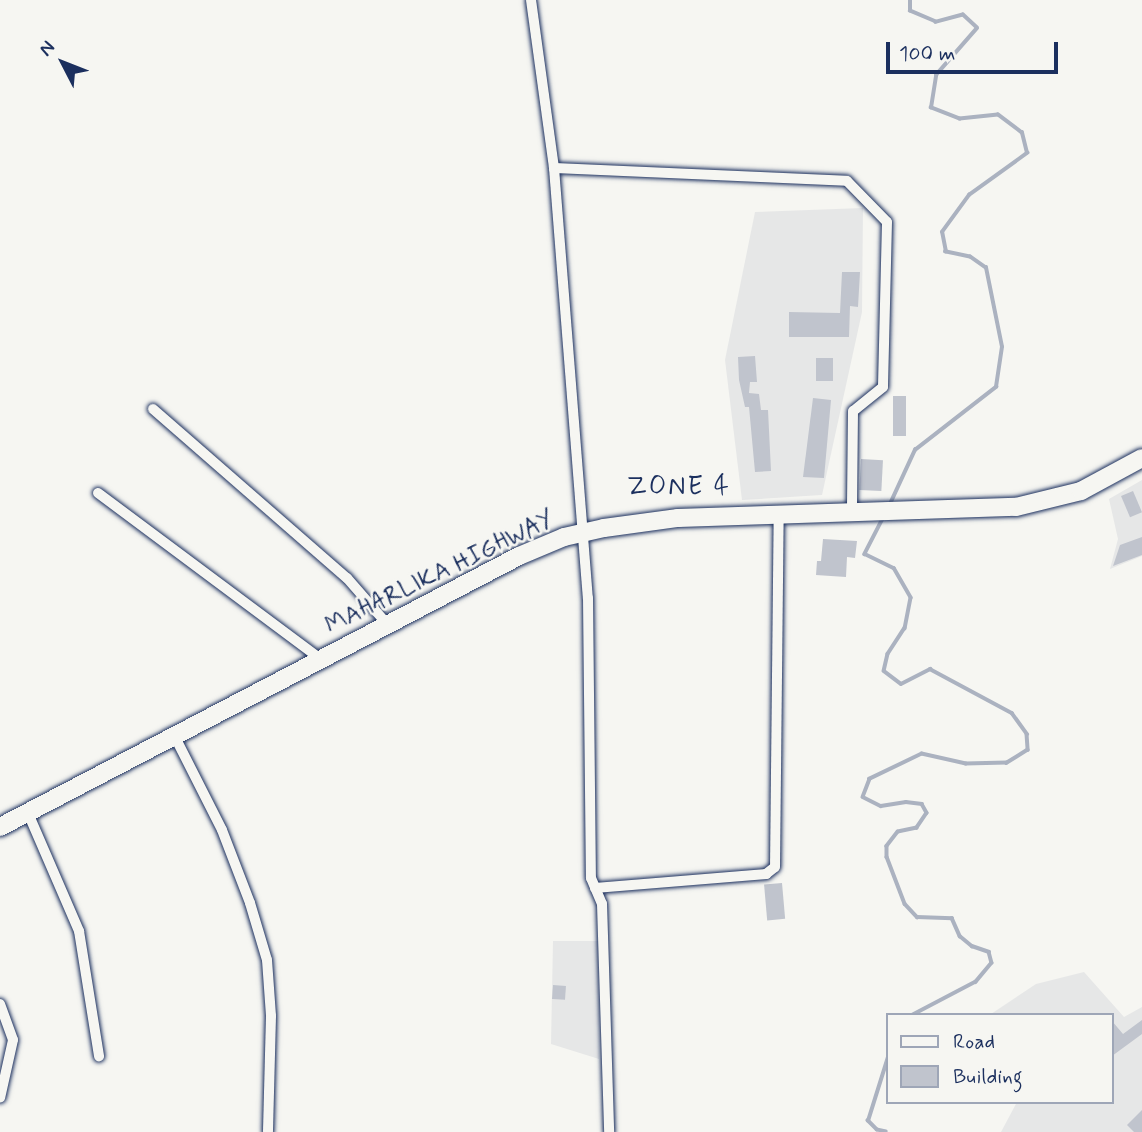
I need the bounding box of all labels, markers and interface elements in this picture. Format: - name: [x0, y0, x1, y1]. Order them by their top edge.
- north arrow: [28, 28, 98, 98]
- scale bar: [890, 28, 1062, 72]
- text: N: [33, 36, 61, 62]
- text: 100 m: [899, 40, 955, 68]
- district label: ZONE 4: [627, 472, 731, 504]
- street label: MAHARLIKA HIGHWAY: [321, 505, 559, 641]
- legend: [886, 1013, 1114, 1104]
- text: Road: [953, 1028, 995, 1056]
- text: Building: [953, 1063, 1023, 1091]

